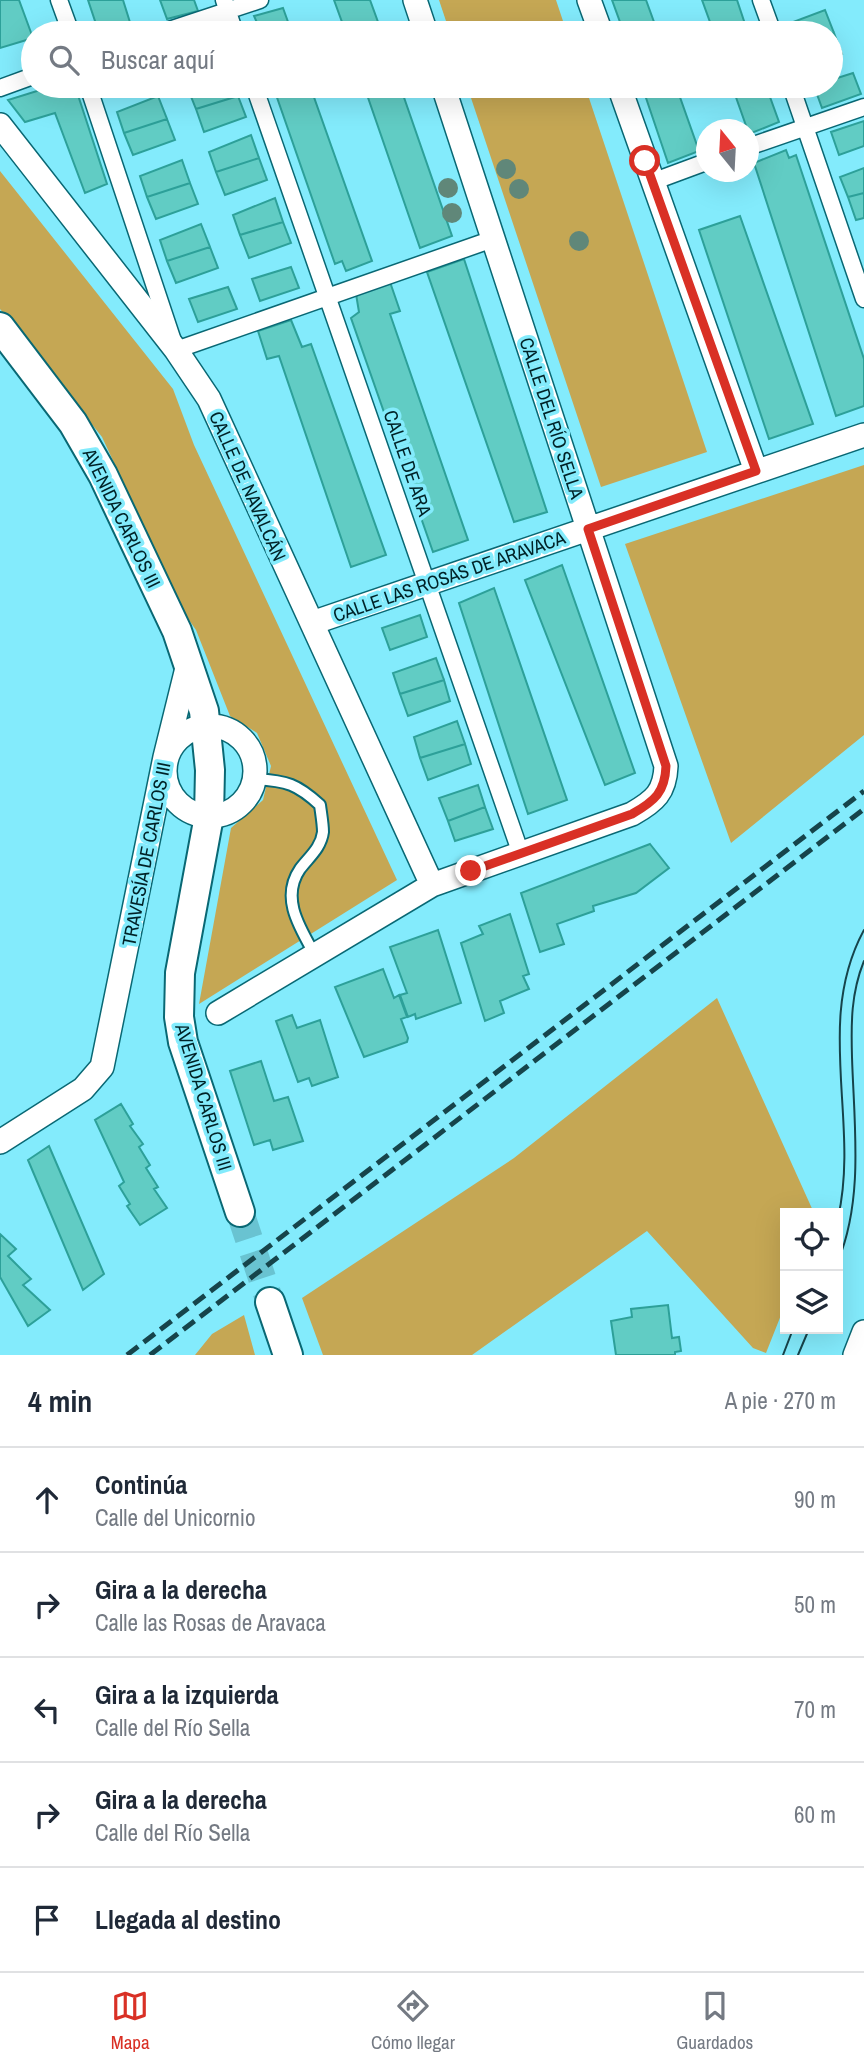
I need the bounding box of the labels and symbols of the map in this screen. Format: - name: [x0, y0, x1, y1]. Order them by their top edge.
- north arrow: [696, 119, 759, 182]
- route start: [629, 145, 660, 176]
- street label: CALLE DEL RÍO SELLA: [514, 334, 591, 503]
- street label: CALLE DE ARA: [378, 406, 439, 520]
- street label: CALLE DE NAVALCÁN: [203, 407, 293, 565]
- street label: AVENIDA CARLOS III: [77, 443, 167, 592]
- street label: CALLE LAS ROSAS DE ARAVACA: [330, 524, 569, 628]
- street label: TRAVESÍA DE CARLOS III: [115, 760, 177, 948]
- route end: [455, 855, 486, 886]
- street label: AVENIDA CARLOS III: [169, 1019, 239, 1174]

